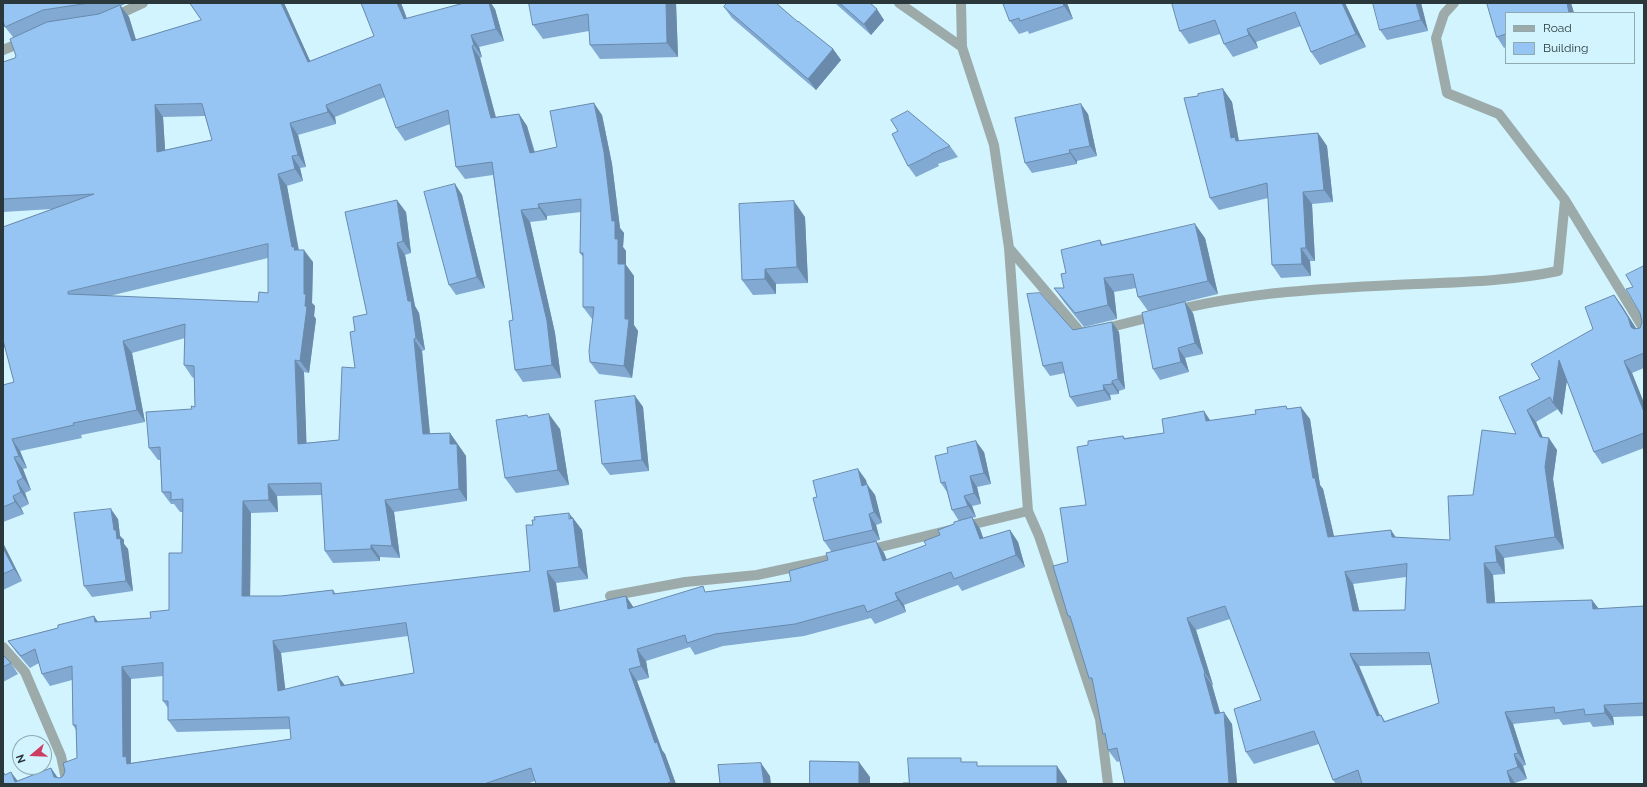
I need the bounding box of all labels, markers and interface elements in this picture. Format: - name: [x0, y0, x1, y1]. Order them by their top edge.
- legend: [1505, 12, 1635, 64]
- text: Road: [1543, 21, 1572, 35]
- text: Building: [1543, 41, 1589, 55]
- north arrow: [12, 735, 52, 775]
- text: N: [14, 753, 29, 765]

